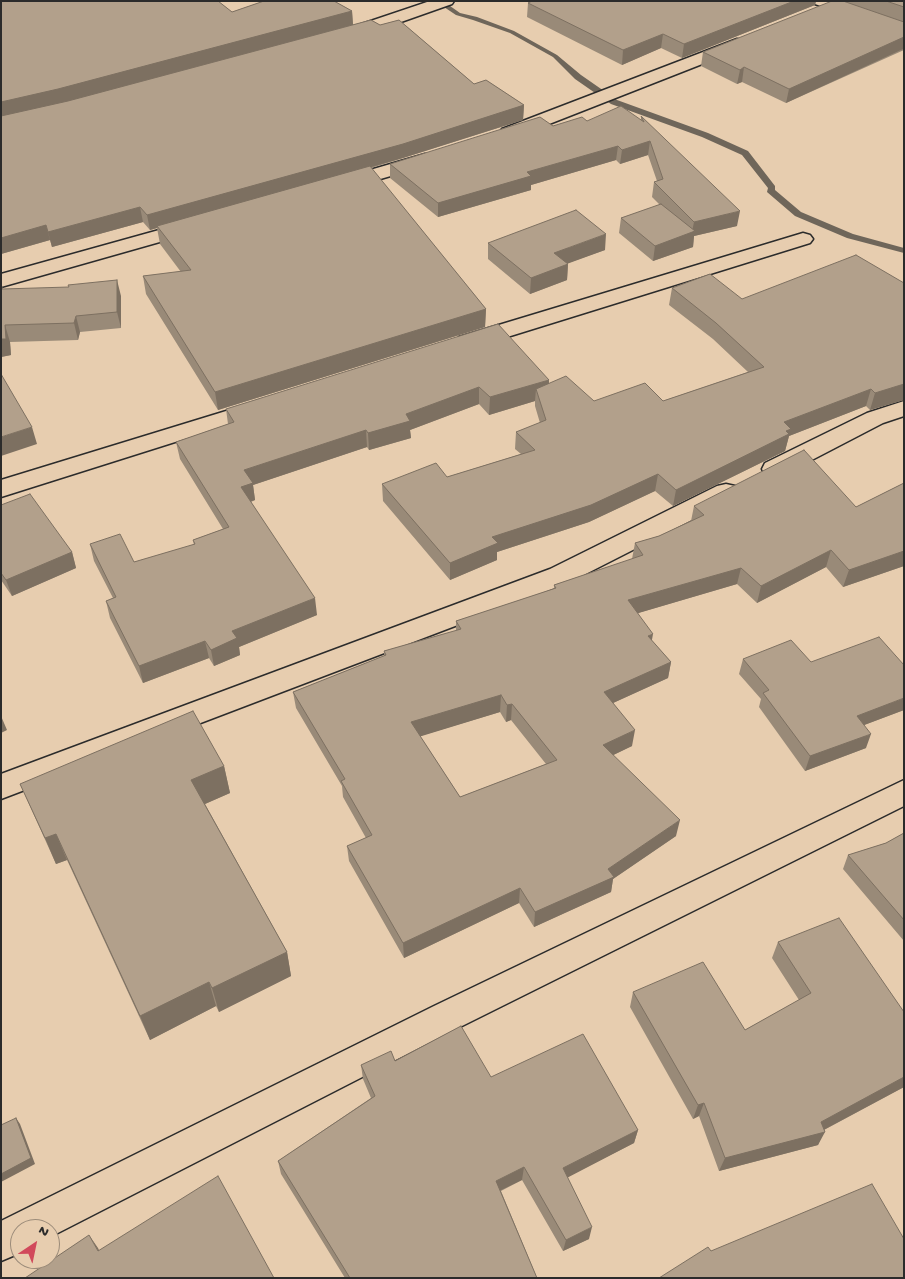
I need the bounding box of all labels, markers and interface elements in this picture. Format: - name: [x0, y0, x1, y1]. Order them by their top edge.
- north arrow: [10, 1219, 60, 1269]
- text: N: [35, 1222, 52, 1242]

